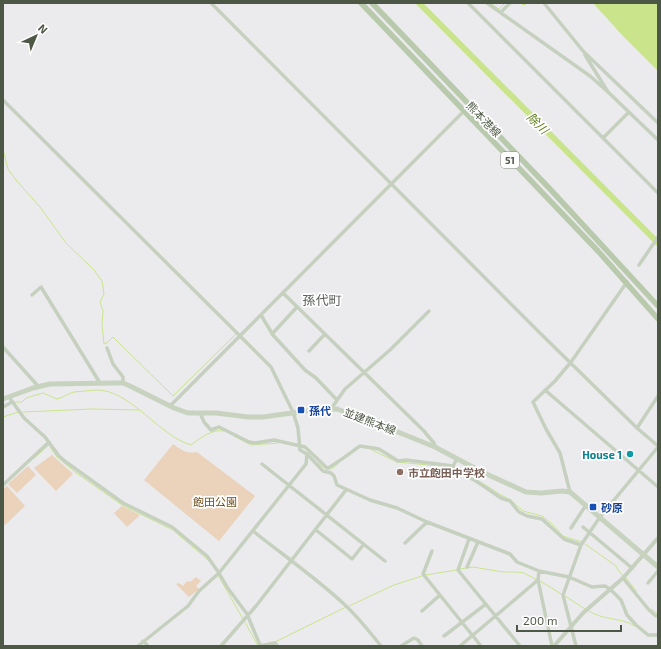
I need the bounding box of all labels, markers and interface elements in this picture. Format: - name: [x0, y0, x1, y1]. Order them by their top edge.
- north arrow: [16, 16, 56, 56]
- text: N: [36, 21, 51, 36]
- street label: 熊本港線: [464, 99, 504, 139]
- water label: 除川: [525, 110, 553, 138]
- road number: 51: [501, 152, 519, 168]
- district label: 孫代町: [302, 292, 342, 308]
- place label: 孫代: [309, 404, 331, 417]
- marker: 孫代: [296, 405, 306, 415]
- street label: 並建熊本線: [342, 405, 398, 437]
- place label: House 1: [582, 448, 622, 461]
- marker: House 1: [625, 449, 635, 459]
- place label: 市立飽田中学校: [408, 466, 485, 479]
- marker: 市立飽田中学校: [395, 467, 405, 477]
- park label: 飽田公園: [193, 495, 237, 508]
- place label: 砂原: [601, 501, 623, 514]
- marker: 砂原: [588, 502, 598, 512]
- scale bar: [517, 607, 621, 633]
- text: 200 m: [523, 613, 557, 627]

